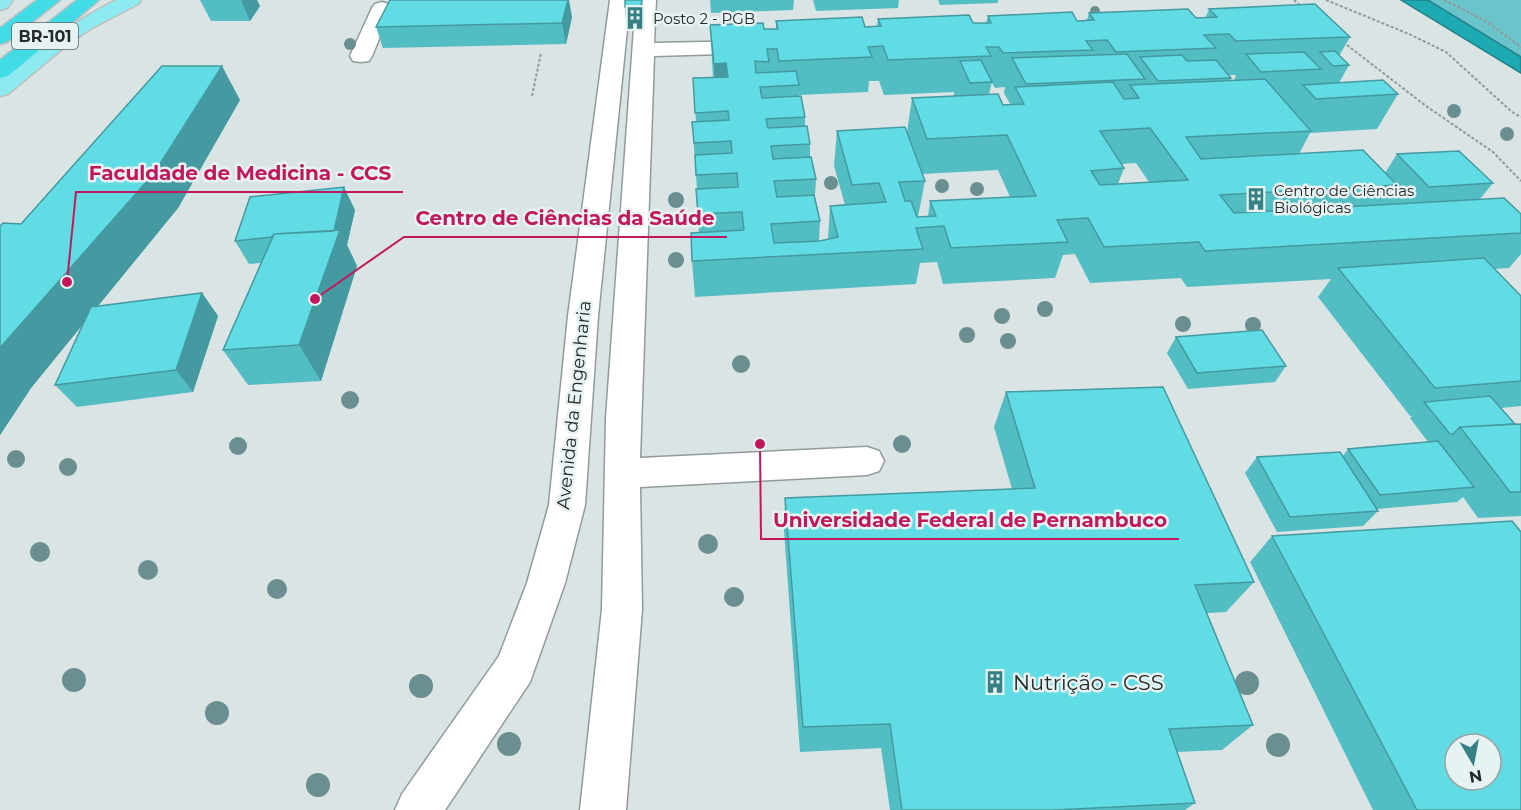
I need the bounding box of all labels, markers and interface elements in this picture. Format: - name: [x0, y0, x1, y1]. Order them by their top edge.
- building icon: Posto 2 - PGB: [622, 5, 648, 31]
- place label: Posto 2 - PGB: [653, 9, 755, 28]
- road number: BR-101: [12, 23, 78, 49]
- callout: Faculdade de Medicina - CCS: [76, 154, 403, 192]
- text: Faculdade de Medicina - CCS: [89, 161, 392, 185]
- place label: Centro de Ciências Biológicas: [1274, 181, 1414, 217]
- building icon: Centro de Ciências Biológicas: [1243, 186, 1269, 212]
- callout: Centro de Ciências da Saúde: [404, 199, 727, 237]
- text: Centro de Ciências da Saúde: [415, 206, 715, 230]
- street label: Avenida da Engenharia: [552, 300, 596, 510]
- callout: Universidade Federal de Pernambuco: [761, 501, 1179, 539]
- text: Universidade Federal de Pernambuco: [773, 508, 1167, 532]
- building icon: Nutrição - CSS: [982, 669, 1008, 695]
- place label: Nutrição - CSS: [1013, 670, 1164, 695]
- north arrow: [1443, 732, 1503, 792]
- text: N: [1467, 766, 1484, 787]

